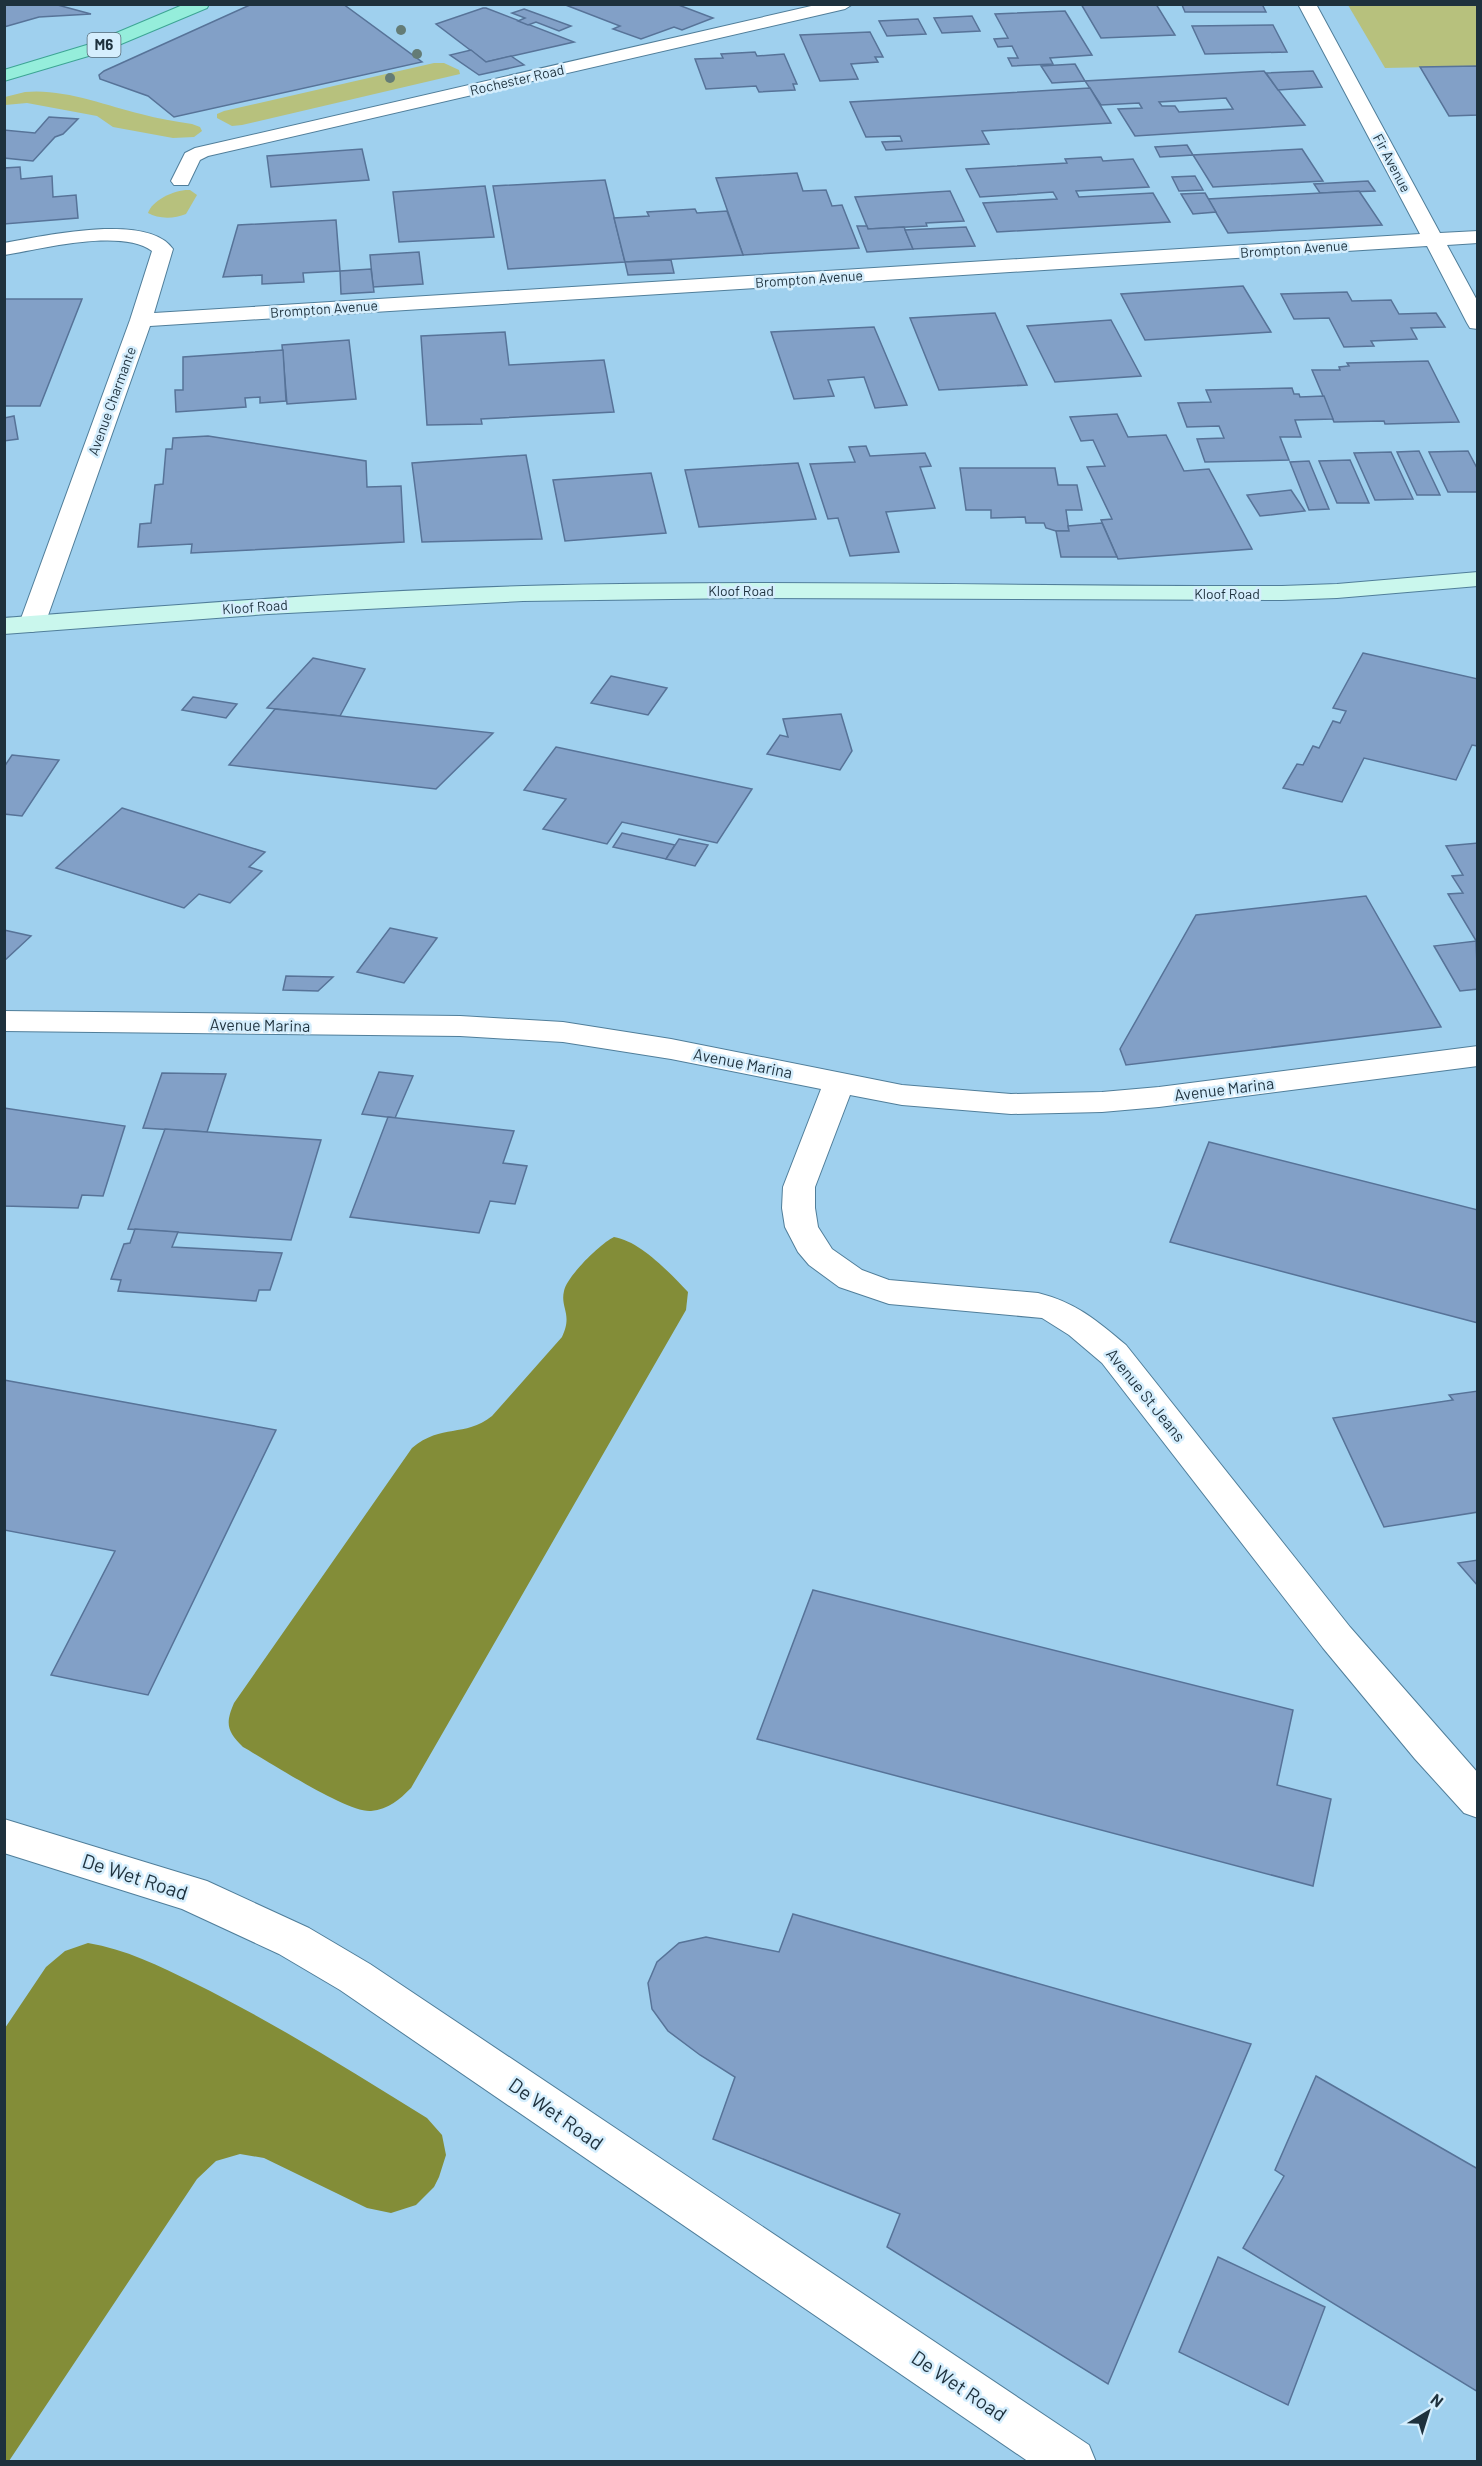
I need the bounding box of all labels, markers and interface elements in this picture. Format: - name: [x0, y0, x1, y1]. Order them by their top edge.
- road number: M6: [88, 33, 120, 57]
- street label: Rochester Road: [468, 60, 566, 99]
- street label: Fir Avenue: [1370, 131, 1415, 195]
- street label: Brompton Avenue: [1239, 236, 1348, 261]
- street label: Brompton Avenue: [754, 266, 863, 291]
- street label: Brompton Avenue: [269, 296, 378, 321]
- street label: Avenue Charmante: [84, 344, 139, 457]
- street label: Kloof Road: [708, 582, 774, 599]
- street label: Kloof Road: [1194, 585, 1260, 602]
- street label: Kloof Road: [222, 596, 288, 617]
- street label: Avenue Marina: [210, 1014, 310, 1035]
- street label: Avenue Marina: [692, 1044, 794, 1081]
- street label: Avenue Marina: [1173, 1073, 1275, 1104]
- street label: Avenue St Jeans: [1103, 1344, 1190, 1445]
- street label: De Wet Road: [79, 1848, 191, 1904]
- street label: De Wet Road: [505, 2072, 608, 2154]
- street label: De Wet Road: [907, 2345, 1012, 2426]
- north arrow: [1398, 2382, 1458, 2442]
- text: N: [1428, 2389, 1448, 2411]

